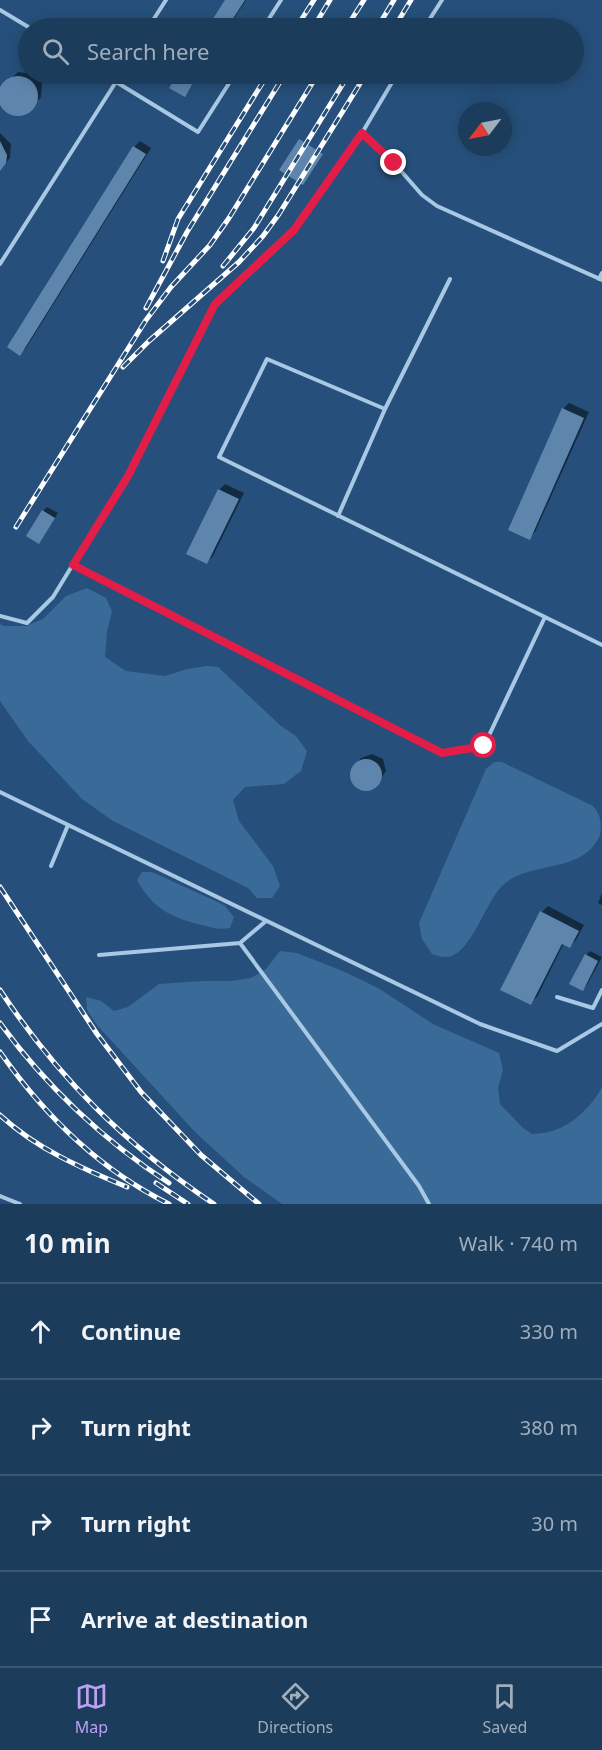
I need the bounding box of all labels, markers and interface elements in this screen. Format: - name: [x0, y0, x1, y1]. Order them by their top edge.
- search box: [18, 18, 584, 84]
- icon: search: [39, 35, 72, 68]
- text: Search here: [87, 36, 209, 66]
- north arrow: [458, 102, 512, 156]
- route end: [380, 149, 406, 175]
- route start: [470, 732, 496, 758]
- text: 10 min: [24, 1225, 111, 1261]
- text: Walk · 740 m: [459, 1230, 578, 1257]
- icon: ahead: [24, 1315, 57, 1348]
- text: Continue: [81, 1316, 181, 1346]
- text: 330 m: [520, 1318, 578, 1345]
- icon: right: [24, 1411, 57, 1444]
- text: Turn right: [81, 1412, 191, 1442]
- text: 380 m: [520, 1414, 578, 1441]
- icon: right: [24, 1507, 57, 1540]
- text: Turn right: [81, 1508, 191, 1538]
- text: 30 m: [531, 1510, 578, 1537]
- icon: arrive: [24, 1603, 57, 1636]
- text: Arrive at destination: [81, 1604, 308, 1634]
- tab: Map: [75, 1680, 108, 1738]
- tab: Directions: [257, 1680, 333, 1738]
- tab: Saved: [483, 1680, 527, 1738]

